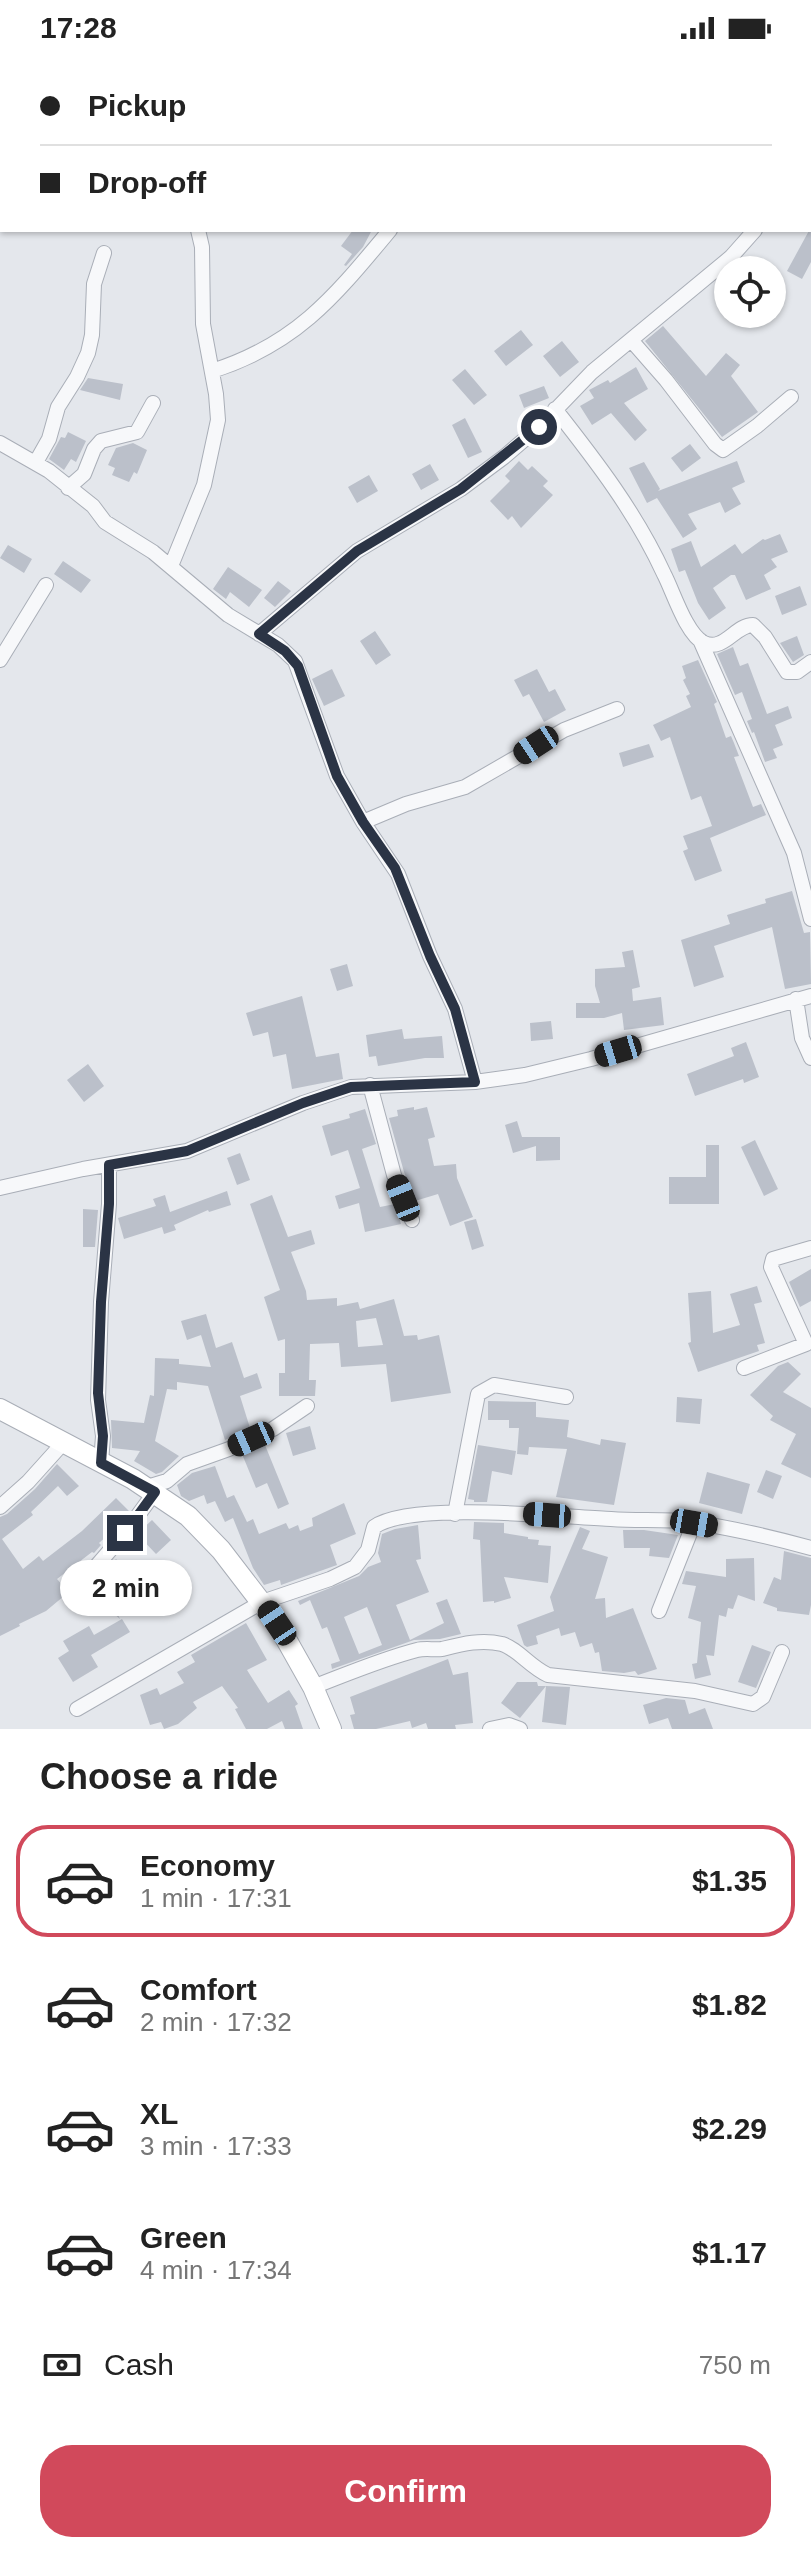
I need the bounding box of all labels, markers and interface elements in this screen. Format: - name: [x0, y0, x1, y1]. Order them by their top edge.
- text: 17:28: [40, 11, 117, 44]
- text: Pickup: [88, 89, 186, 122]
- text: Drop-off: [88, 166, 206, 199]
- map controls: [714, 256, 786, 328]
- button: locate: [714, 256, 786, 328]
- route start: [521, 409, 557, 445]
- car: [509, 722, 563, 768]
- car: [592, 1033, 644, 1069]
- car: [383, 1171, 423, 1225]
- car: [224, 1418, 278, 1460]
- car: [522, 1501, 572, 1529]
- car: [668, 1507, 720, 1539]
- route end: [107, 1515, 143, 1551]
- callout: 2 min: [59, 1561, 191, 1617]
- text: 2 min: [92, 1573, 160, 1603]
- car: [254, 1596, 300, 1650]
- text: Choose a ride: [40, 1756, 278, 1797]
- icon: car: [44, 1845, 116, 1917]
- text: Economy: [140, 1849, 275, 1882]
- text: $1.35: [692, 1864, 767, 1897]
- text: 1 min · 17:31: [140, 1883, 292, 1913]
- icon: car: [44, 1969, 116, 2041]
- text: Comfort: [140, 1973, 257, 2006]
- text: $1.82: [692, 1988, 767, 2021]
- text: 2 min · 17:32: [140, 2007, 292, 2037]
- icon: car: [44, 2093, 116, 2165]
- text: XL: [140, 2097, 178, 2130]
- text: $2.29: [692, 2112, 767, 2145]
- text: 3 min · 17:33: [140, 2131, 292, 2161]
- icon: car: [44, 2217, 116, 2289]
- text: Green: [140, 2221, 227, 2254]
- text: $1.17: [692, 2236, 767, 2269]
- text: 4 min · 17:34: [140, 2255, 292, 2285]
- icon: cash: [40, 2343, 84, 2387]
- text: Cash: [104, 2348, 174, 2381]
- text: 750 m: [699, 2350, 771, 2380]
- button: Confirm: [40, 2445, 771, 2537]

